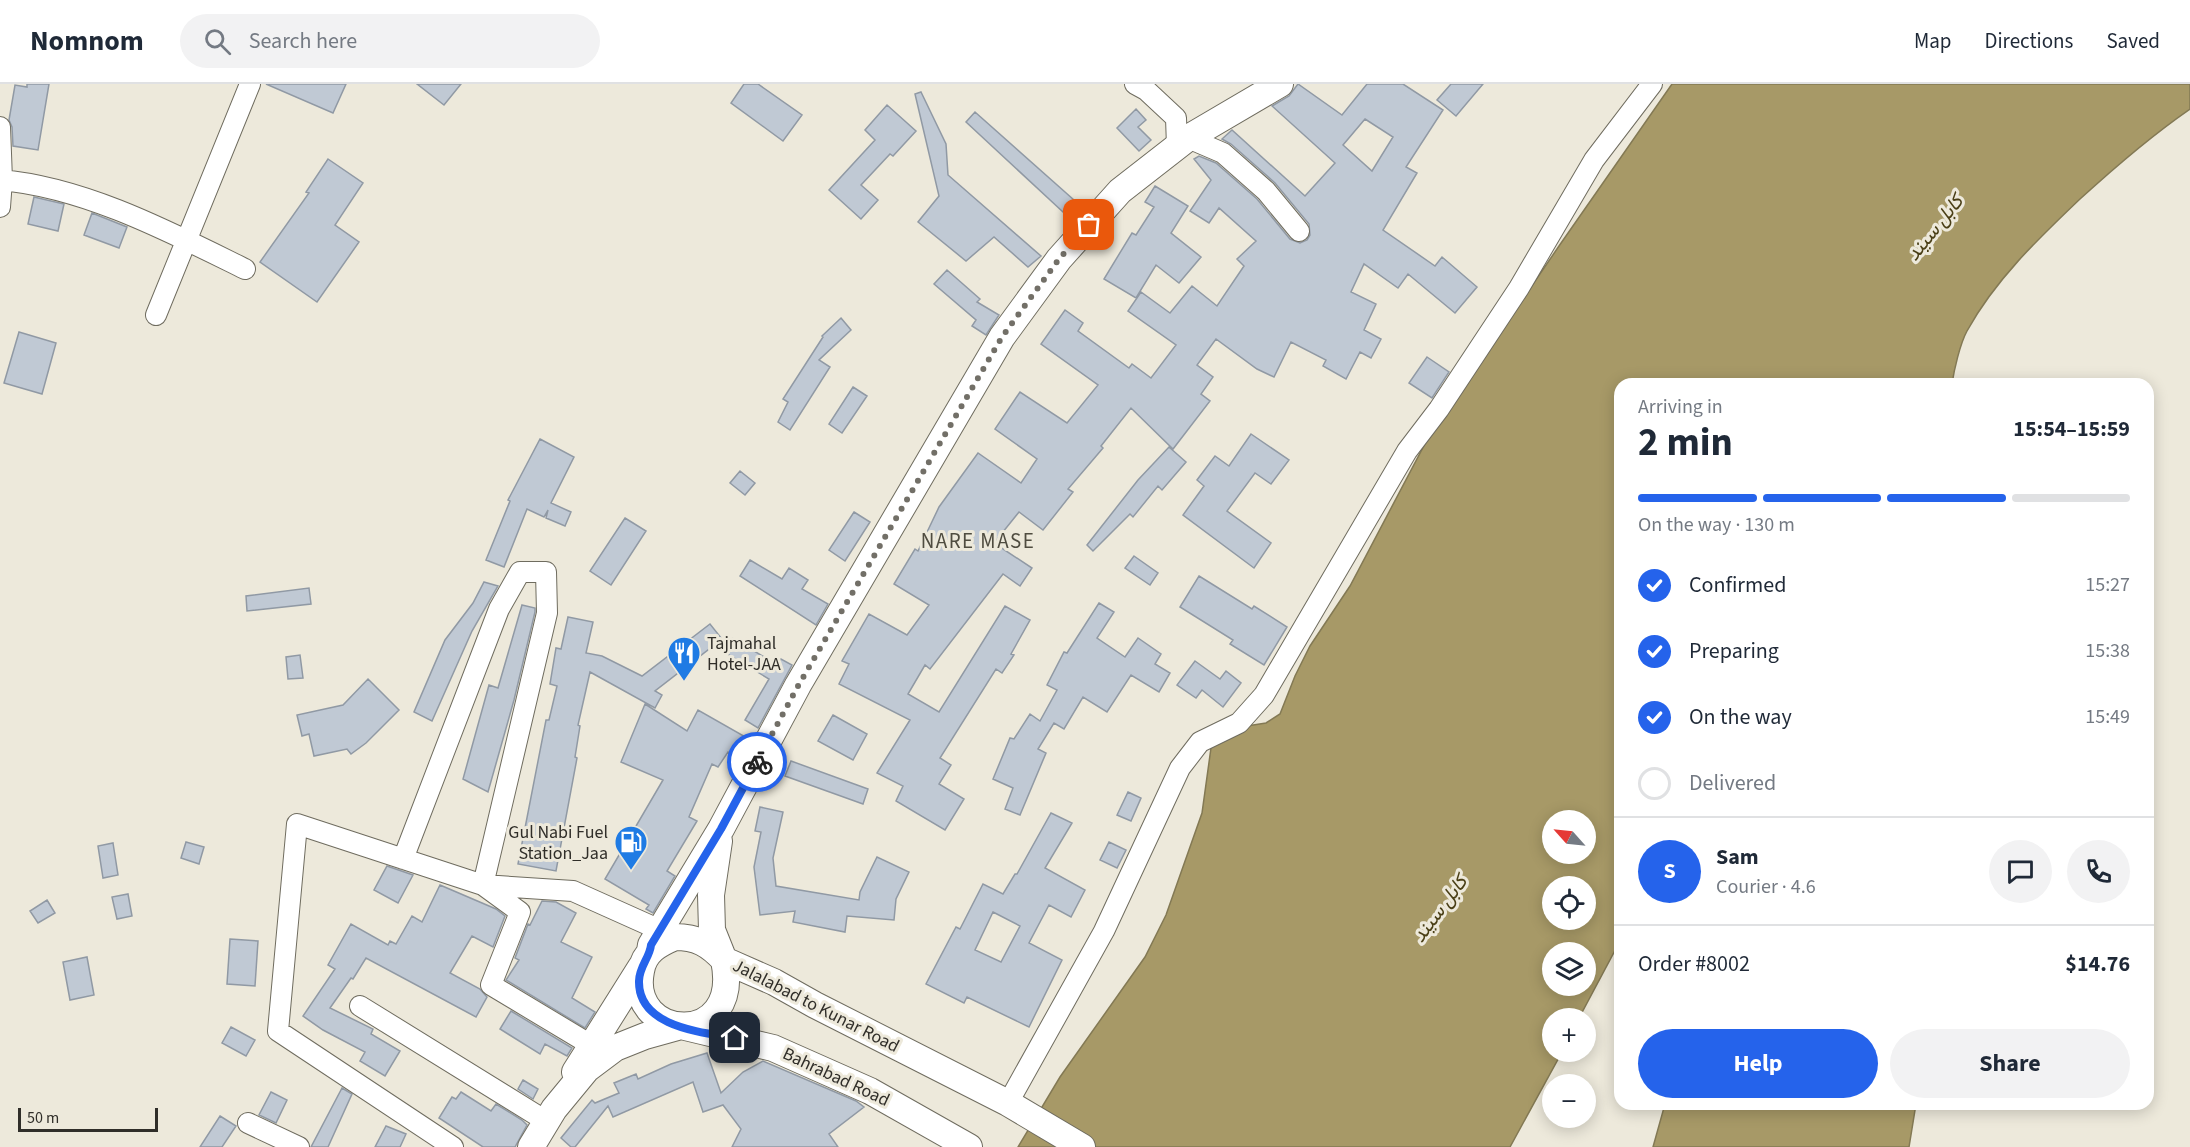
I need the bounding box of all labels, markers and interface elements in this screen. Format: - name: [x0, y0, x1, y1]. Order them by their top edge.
- search box: [180, 14, 600, 68]
- text: Nomnom: [30, 21, 144, 61]
- icon: search: [201, 25, 234, 58]
- text: Search here: [249, 25, 357, 57]
- text: Map: [1914, 26, 1952, 56]
- text: Directions: [1985, 26, 2073, 56]
- text: Saved: [2106, 26, 2160, 56]
- water label: کابل سيند: [1900, 187, 1972, 267]
- pin: [1063, 199, 1114, 250]
- icon: bag: [1072, 208, 1105, 241]
- text: Arriving in: [1638, 393, 1723, 421]
- text: 15:54–15:59: [2013, 413, 2130, 445]
- text: 2 min: [1638, 415, 1733, 471]
- text: On the way · 130 m: [1638, 511, 1795, 539]
- district label: NARE MASE: [921, 526, 1035, 556]
- icon: check: [1638, 569, 1671, 602]
- text: Confirmed: [1689, 569, 1786, 601]
- text: 15:27: [2085, 571, 2130, 599]
- place label: Tajmahal Hotel-JAA: [707, 631, 781, 677]
- restaurant icon: Tajmahal Hotel-JAA: [666, 635, 702, 682]
- icon: check: [1638, 635, 1671, 668]
- text: Preparing: [1689, 635, 1779, 667]
- text: 15:38: [2085, 637, 2130, 665]
- icon: check: [1638, 701, 1671, 734]
- text: On the way: [1689, 701, 1792, 733]
- text: 15:49: [2085, 703, 2130, 731]
- courier: [727, 732, 787, 792]
- icon: bike: [741, 746, 774, 779]
- text: Delivered: [1689, 767, 1776, 799]
- north arrow: [1542, 810, 1596, 864]
- map controls: [1542, 810, 1596, 1128]
- place label: Gul Nabi Fuel Station_Jaa: [508, 820, 608, 866]
- fuel station icon: Gul Nabi Fuel Station_Jaa: [613, 824, 649, 871]
- button: chat: [1989, 840, 2052, 903]
- button: phone: [2067, 840, 2130, 903]
- text: Sam: [1716, 841, 1759, 873]
- text: S: [1663, 855, 1676, 887]
- water label: کابل سيند: [1405, 867, 1476, 948]
- text: Courier · 4.6: [1716, 873, 1816, 901]
- button: locate: [1542, 876, 1596, 930]
- button: layers: [1542, 942, 1596, 996]
- text: Order #8002: [1638, 948, 1750, 980]
- text: $14.76: [2065, 948, 2130, 980]
- street label: Jalalabad to Kunar Road: [728, 953, 904, 1059]
- button: +: [1542, 1008, 1596, 1062]
- pin: [709, 1012, 760, 1063]
- icon: home: [718, 1021, 751, 1054]
- button: Help: [1638, 1029, 1878, 1098]
- button: Share: [1890, 1029, 2130, 1098]
- street label: Bahrabad Road: [778, 1041, 894, 1113]
- button: −: [1542, 1074, 1596, 1128]
- scale bar: [18, 1105, 158, 1132]
- text: 50 m: [27, 1107, 59, 1129]

